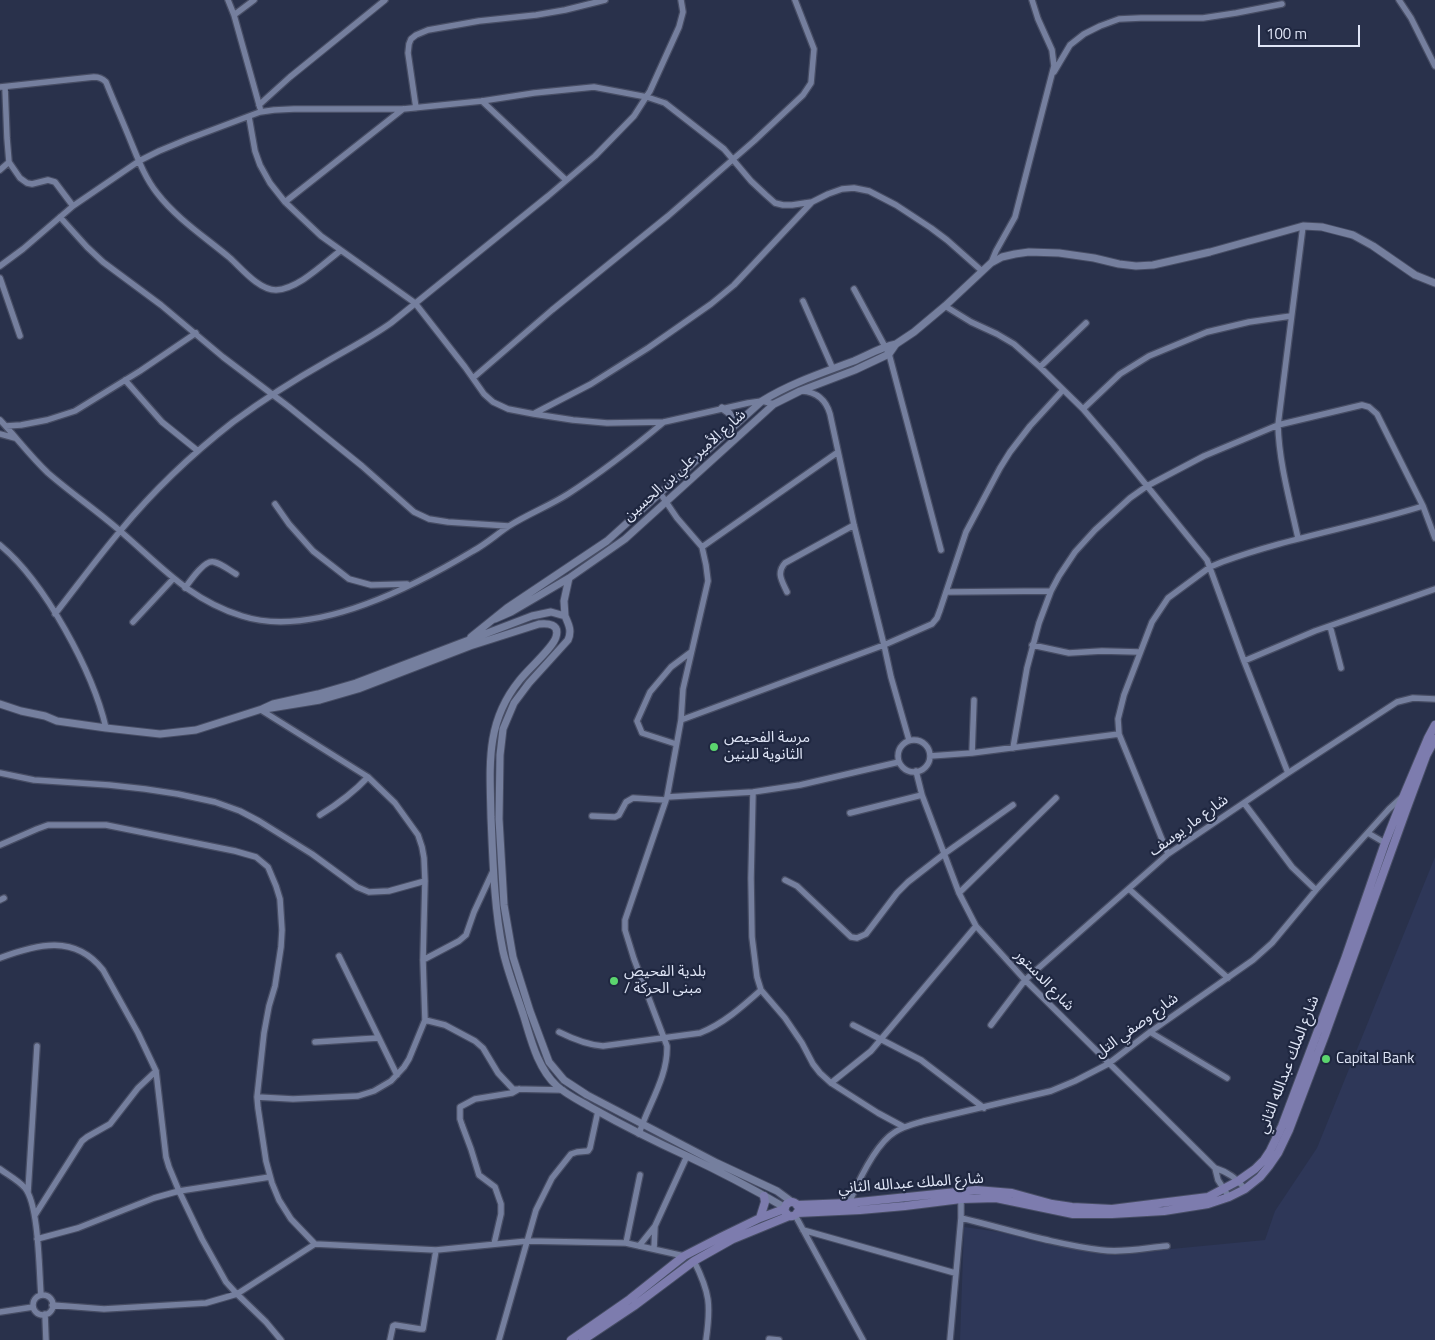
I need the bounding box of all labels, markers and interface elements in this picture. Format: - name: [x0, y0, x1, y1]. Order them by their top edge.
- scale bar: [1260, 15, 1362, 47]
- text: 100 m: [1266, 22, 1307, 45]
- street label: شارع الأمير علي بن الحسين: [620, 406, 750, 526]
- place label: مرسة الفحيص الثانوية للبنين: [724, 729, 810, 764]
- marker: مرسة الفحيص الثانوية للبنين: [708, 741, 720, 753]
- street label: شارع مار يوسف: [1146, 791, 1232, 861]
- street label: شارع الدستور: [1010, 947, 1078, 1015]
- place label: بلدية الفحيص / مبنى الحركة: [624, 963, 706, 998]
- marker: بلدية الفحيص / مبنى الحركة: [608, 975, 620, 987]
- street label: شارع وصفي التل: [1092, 990, 1182, 1062]
- street label: شارع الملك عبدالله الثاني: [1254, 994, 1324, 1136]
- place label: Capital Bank: [1336, 1050, 1414, 1068]
- marker: Capital Bank: [1320, 1053, 1332, 1065]
- street label: شارع الملك عبدالله الثاني: [838, 1170, 984, 1198]

